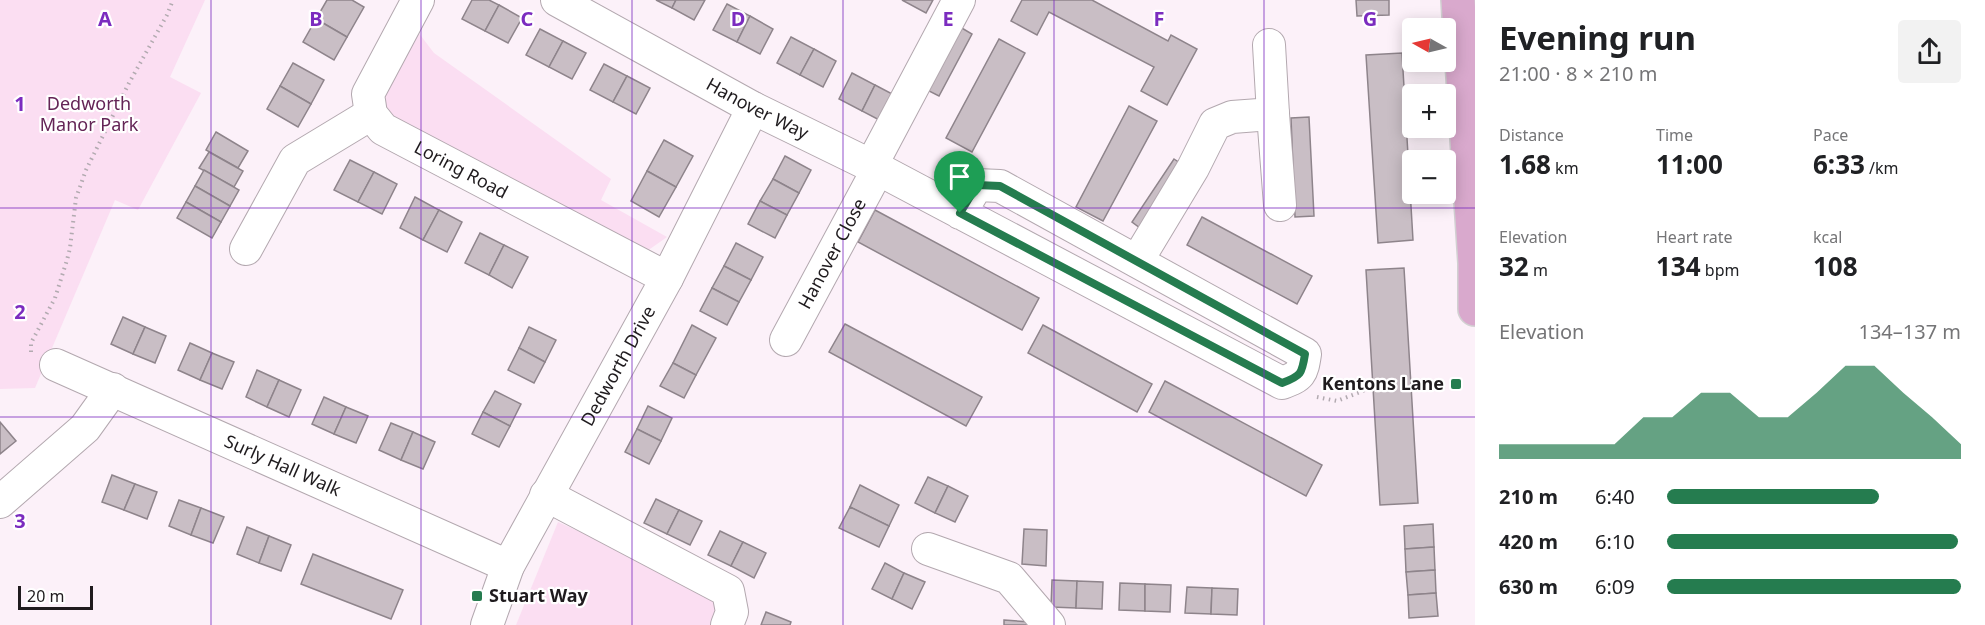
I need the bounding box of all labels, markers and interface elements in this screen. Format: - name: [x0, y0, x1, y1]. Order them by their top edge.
- text: A: [98, 5, 112, 32]
- text: B: [309, 5, 323, 32]
- text: C: [521, 5, 534, 32]
- text: D: [731, 5, 745, 32]
- text: E: [942, 5, 954, 32]
- text: F: [1154, 5, 1164, 32]
- text: G: [1363, 5, 1377, 32]
- text: Evening run: [1499, 15, 1696, 60]
- north arrow: [1402, 18, 1456, 72]
- map controls: [1402, 18, 1456, 204]
- button: share: [1898, 20, 1961, 83]
- text: 21:00 · 8 × 210 m: [1499, 60, 1657, 87]
- street label: Hanover Way: [702, 72, 814, 145]
- button: +: [1402, 84, 1456, 138]
- text: 1: [14, 90, 26, 117]
- park label: Dedworth Manor Park: [40, 91, 139, 136]
- text: Distance: [1499, 124, 1564, 146]
- text: Time: [1656, 124, 1693, 146]
- text: Pace: [1813, 124, 1848, 146]
- street label: Loring Road: [410, 135, 512, 204]
- text: 1.68: [1499, 146, 1551, 182]
- text: 11:00: [1656, 146, 1723, 182]
- text: 6:33: [1813, 146, 1865, 182]
- button: −: [1402, 150, 1456, 204]
- pin: [934, 151, 985, 213]
- text: km: [1551, 157, 1579, 179]
- text: /km: [1865, 157, 1899, 179]
- icon: arrive: [943, 160, 976, 193]
- street label: Hanover Close: [792, 194, 871, 313]
- text: Elevation: [1499, 226, 1567, 248]
- text: Heart rate: [1656, 226, 1732, 248]
- text: kcal: [1813, 226, 1842, 248]
- text: 32: [1499, 248, 1529, 284]
- text: 134: [1656, 248, 1701, 284]
- text: 108: [1813, 248, 1858, 284]
- text: m: [1529, 259, 1548, 281]
- text: bpm: [1701, 259, 1739, 281]
- text: 2: [14, 298, 26, 325]
- street label: Dedworth Drive: [575, 301, 660, 430]
- text: Elevation: [1499, 318, 1584, 345]
- text: 134–137 m: [1858, 318, 1961, 345]
- place label: Kentons Lane: [1322, 371, 1444, 395]
- marker: Kentons Lane: [1449, 377, 1463, 391]
- street label: Surly Hall Walk: [221, 428, 345, 501]
- text: 210 m: [1499, 483, 1558, 510]
- text: 6:40: [1595, 483, 1635, 510]
- text: 3: [14, 507, 26, 534]
- text: 420 m: [1499, 528, 1558, 555]
- text: 6:10: [1595, 528, 1635, 555]
- text: 630 m: [1499, 573, 1558, 600]
- text: 6:09: [1595, 573, 1635, 600]
- scale bar: [18, 583, 93, 610]
- place label: Stuart Way: [489, 583, 589, 607]
- text: 20 m: [27, 585, 64, 607]
- marker: Stuart Way: [470, 589, 484, 603]

